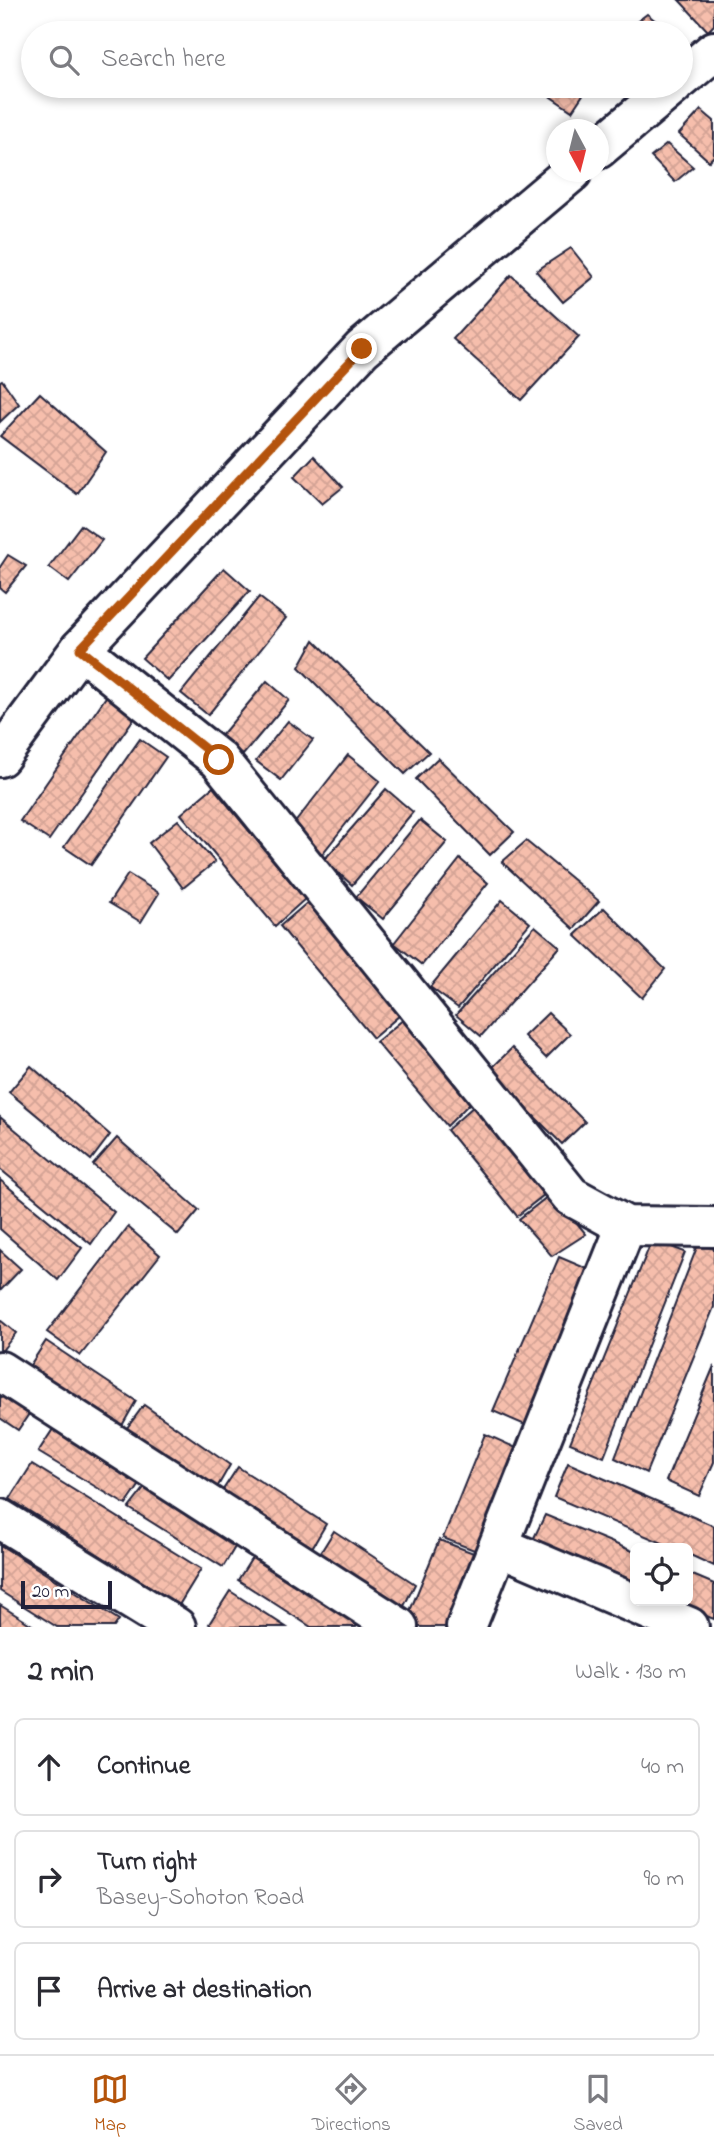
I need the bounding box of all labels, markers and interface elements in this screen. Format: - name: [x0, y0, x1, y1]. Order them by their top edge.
- search box: [21, 21, 693, 98]
- icon: search: [45, 41, 83, 79]
- text: Search here: [101, 41, 226, 79]
- north arrow: [546, 119, 609, 182]
- route end: [346, 333, 377, 364]
- route start: [203, 744, 234, 775]
- map controls: [630, 1543, 693, 1606]
- button: locate: [630, 1543, 693, 1606]
- scale bar: [21, 1578, 112, 1610]
- text: 20 m: [32, 1579, 69, 1606]
- text: 2 min: [28, 1651, 94, 1695]
- text: Walk · 130 m: [575, 1656, 686, 1689]
- icon: ahead: [30, 1748, 68, 1786]
- text: Continue: [97, 1748, 190, 1786]
- text: 40 m: [641, 1751, 684, 1784]
- text: Turn right: [97, 1844, 197, 1882]
- icon: right: [30, 1860, 68, 1898]
- text: 90 m: [644, 1863, 684, 1896]
- text: Basey-Sohoton Road: [97, 1882, 304, 1915]
- icon: arrive: [30, 1972, 68, 2010]
- text: Arrive at destination: [97, 1972, 312, 2010]
- tab: Map: [91, 2070, 129, 2139]
- tab: Directions: [312, 2070, 391, 2139]
- tab: Saved: [573, 2070, 623, 2139]

